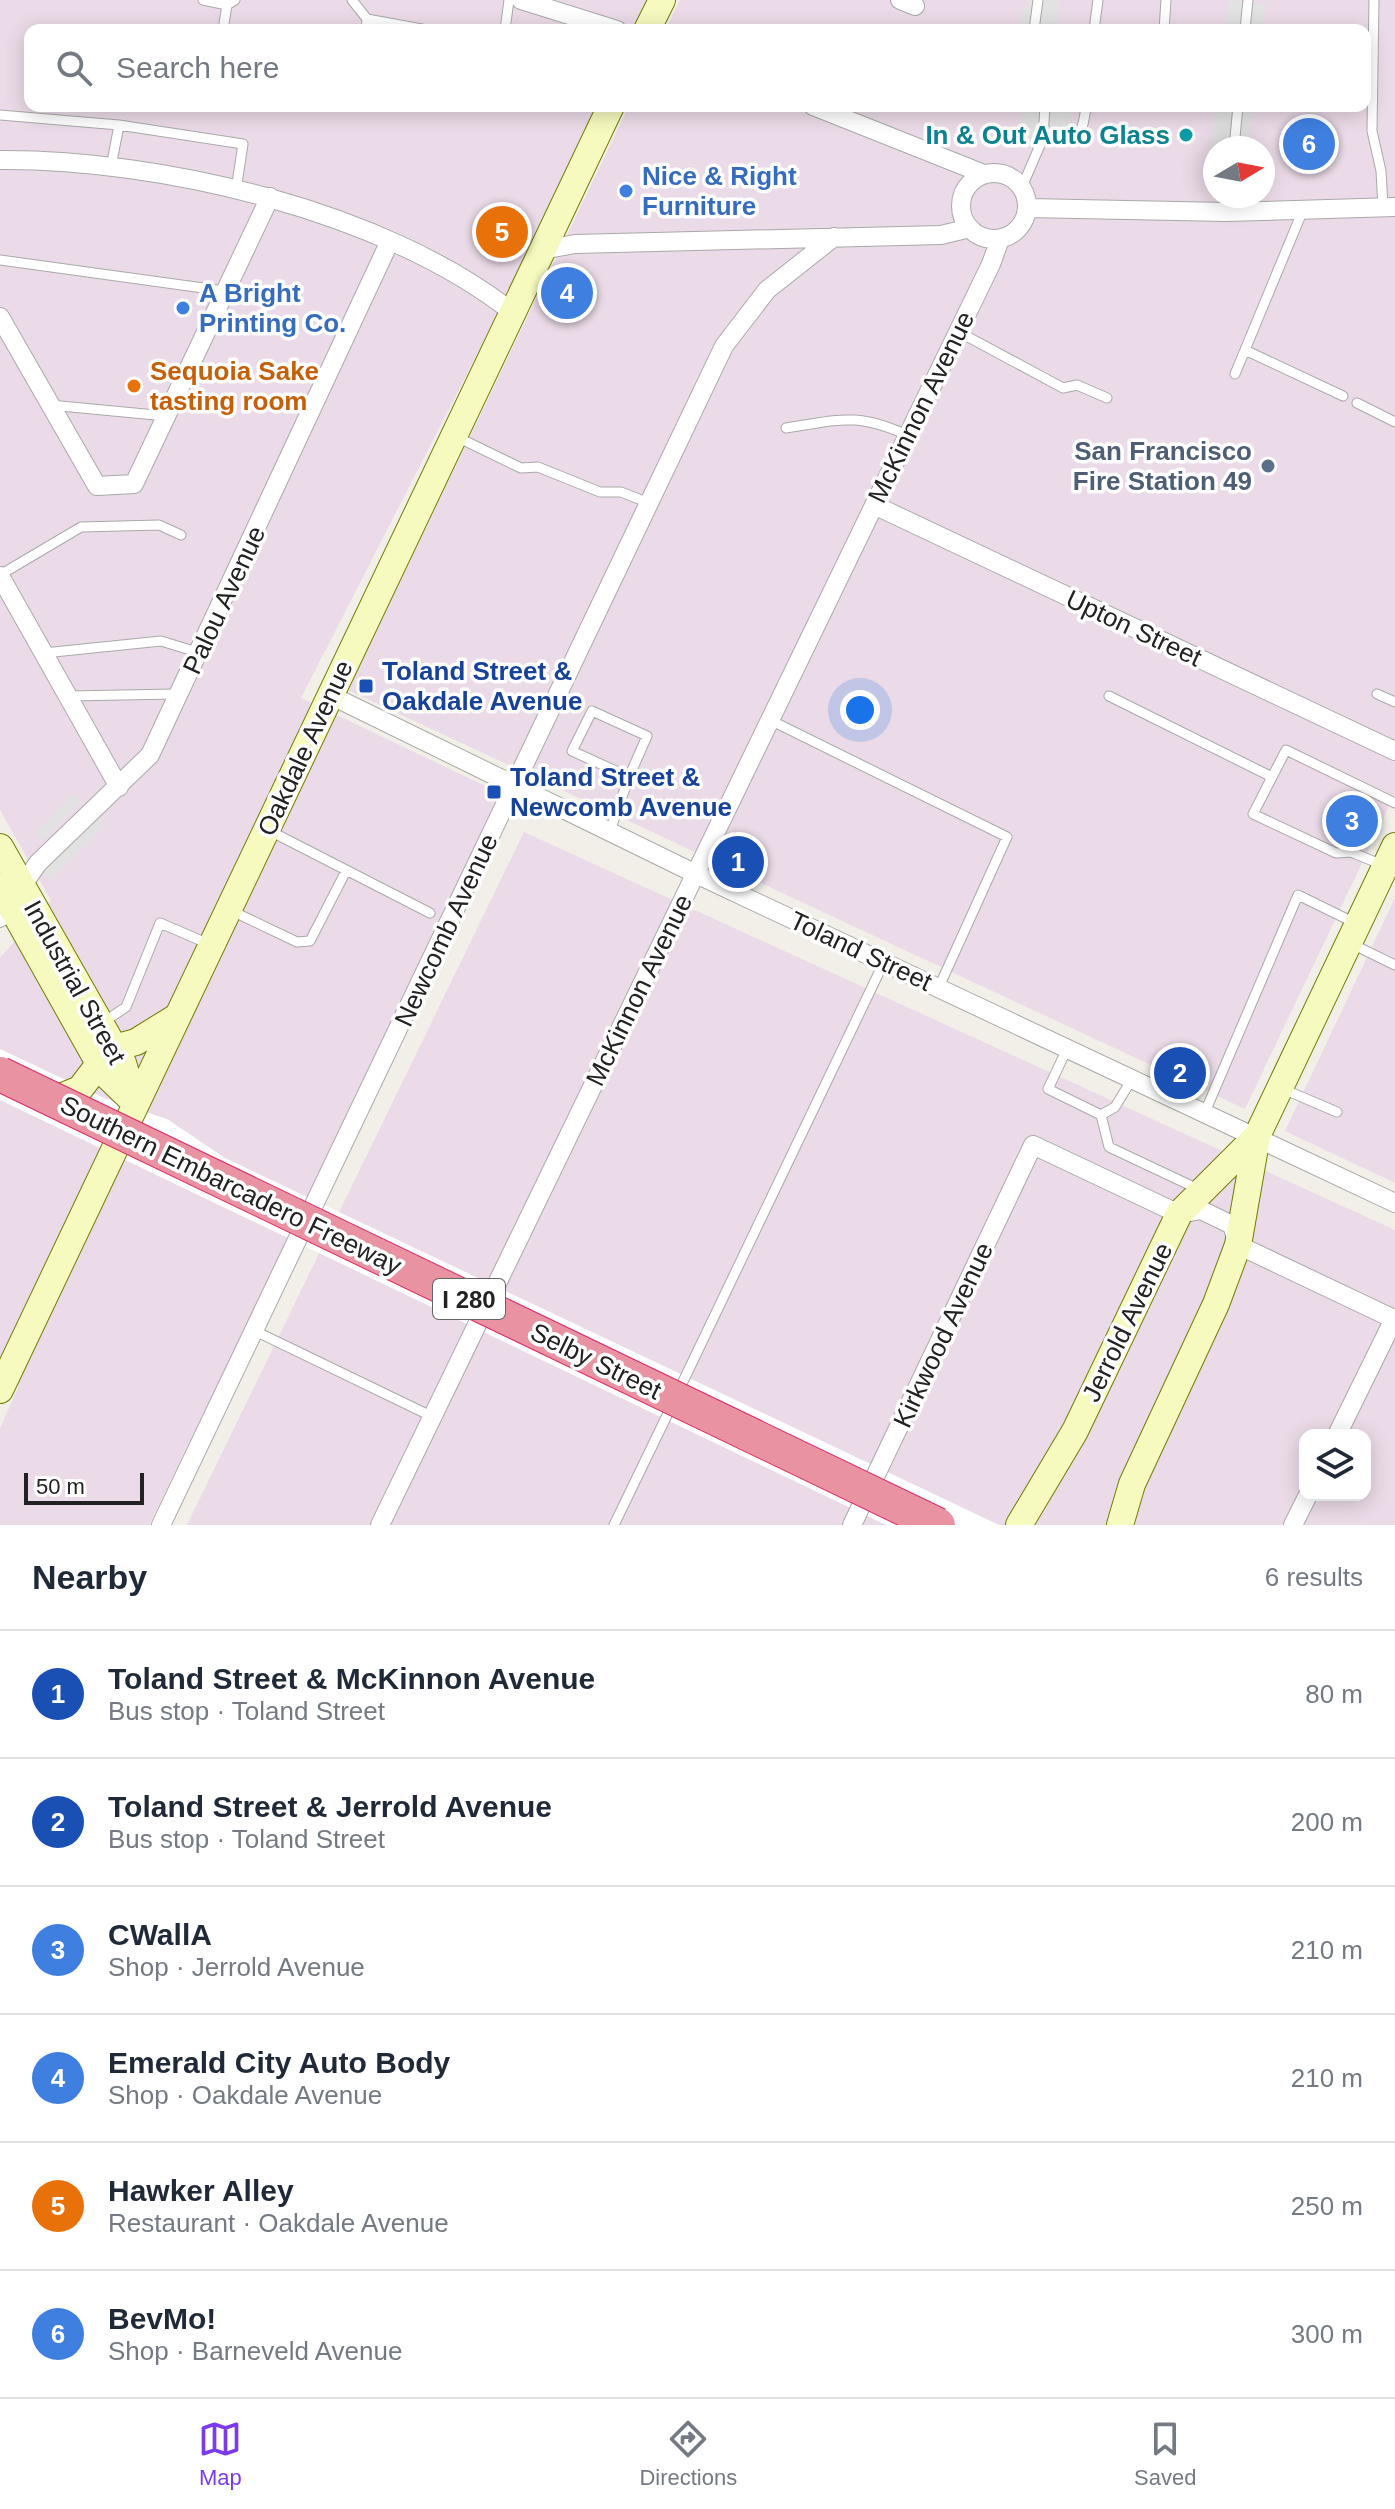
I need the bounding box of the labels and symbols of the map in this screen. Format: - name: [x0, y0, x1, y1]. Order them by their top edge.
- pin: 6: [1283, 114, 1335, 174]
- place label: In & Out Auto Glass: [925, 120, 1170, 150]
- marker: In & Out Auto Glass: [1177, 126, 1195, 144]
- north arrow: [1203, 136, 1275, 208]
- place label: Nice & Right Furniture: [642, 161, 797, 221]
- marker: Nice & Right Furniture: [617, 182, 635, 200]
- pin: 5: [476, 202, 528, 262]
- pin: 4: [541, 263, 593, 323]
- place label: A Bright Printing Co.: [199, 278, 346, 338]
- marker: A Bright Printing Co.: [174, 299, 192, 317]
- street label: McKinnon Avenue: [862, 306, 980, 508]
- place label: Sequoia Sake tasting room: [150, 356, 319, 416]
- marker: Sequoia Sake tasting room: [125, 377, 143, 395]
- place label: San Francisco Fire Station 49: [1073, 436, 1252, 496]
- marker: San Francisco Fire Station 49: [1259, 457, 1277, 475]
- street label: Palou Avenue: [177, 521, 271, 679]
- street label: Upton Street: [1062, 584, 1207, 673]
- street label: Oakdale Avenue: [251, 655, 359, 841]
- place label: Toland Street & Oakdale Avenue: [382, 656, 582, 716]
- marker: Toland Street & Oakdale Avenue: [357, 677, 375, 695]
- your location: [840, 690, 880, 730]
- place label: Toland Street & Newcomb Avenue: [510, 762, 732, 822]
- marker: Toland Street & Newcomb Avenue: [485, 783, 503, 801]
- pin: 3: [1326, 791, 1378, 851]
- street label: Newcomb Avenue: [388, 829, 504, 1031]
- pin: 1: [712, 832, 764, 892]
- street label: McKinnon Avenue: [580, 889, 698, 1091]
- street label: Industrial Street: [18, 895, 133, 1070]
- street label: Toland Street: [785, 905, 937, 997]
- pin: 2: [1154, 1043, 1206, 1103]
- street label: Southern Embarcadero Freeway: [56, 1089, 406, 1281]
- street label: Kirkwood Avenue: [887, 1238, 999, 1432]
- street label: Jerrold Avenue: [1076, 1238, 1178, 1406]
- road number: I 280: [433, 1279, 505, 1319]
- street label: Selby Street: [526, 1316, 667, 1406]
- scale bar: [24, 1469, 144, 1505]

